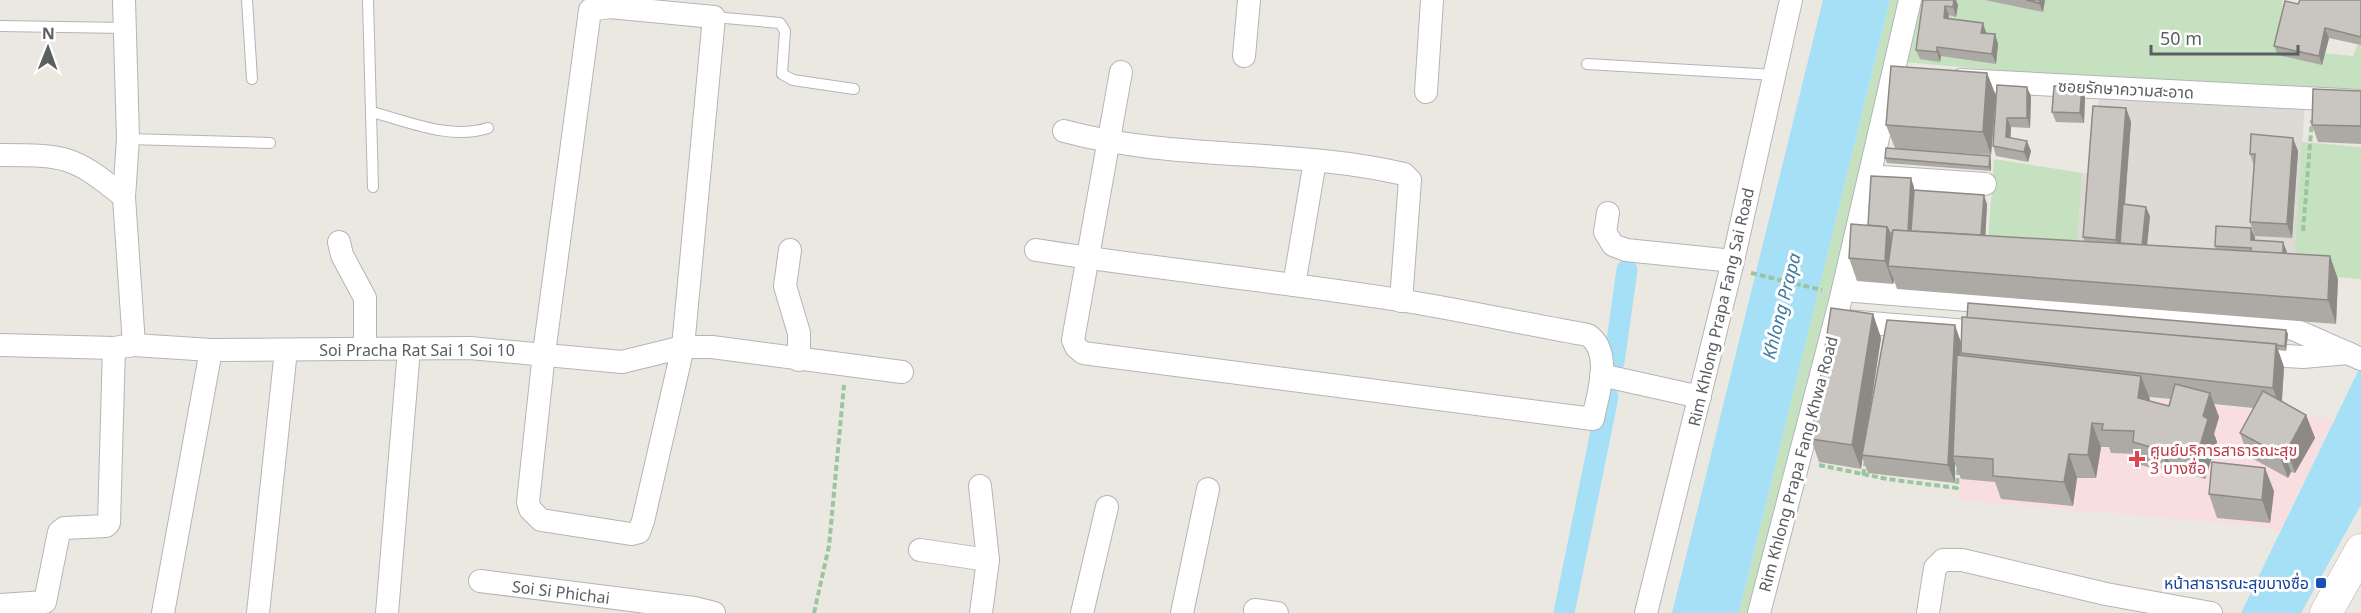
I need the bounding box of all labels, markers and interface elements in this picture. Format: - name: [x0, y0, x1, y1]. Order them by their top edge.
- north arrow: [18, 18, 78, 78]
- scale bar: [2151, 18, 2298, 56]
- text: N: [42, 22, 55, 44]
- text: 50 m: [2160, 26, 2202, 50]
- street label: ซอยรักษาความสะอาด: [2058, 74, 2194, 104]
- street label: Rim Khlong Prapa Fang Sai Road: [1683, 186, 1759, 428]
- water label: Khlong Prapa: [1756, 250, 1806, 361]
- street label: Rim Khlong Prapa Fang Khwa Road: [1753, 334, 1843, 594]
- street label: Soi Pracha Rat Sai 1 Soi 10: [319, 339, 515, 361]
- place label: ศูนย์บริการสาธารณะสุข 3 บางซื่อ: [2150, 439, 2297, 479]
- marker: ศูนย์บริการสาธารณะสุข 3 บางซื่อ: [2128, 450, 2146, 468]
- place label: หน้าสาธารณะสุขบางซื่อ: [2164, 572, 2309, 594]
- street label: Soi Si Phichai: [511, 575, 611, 609]
- marker: หน้าสาธารณะสุขบางซื่อ: [2314, 576, 2328, 590]

